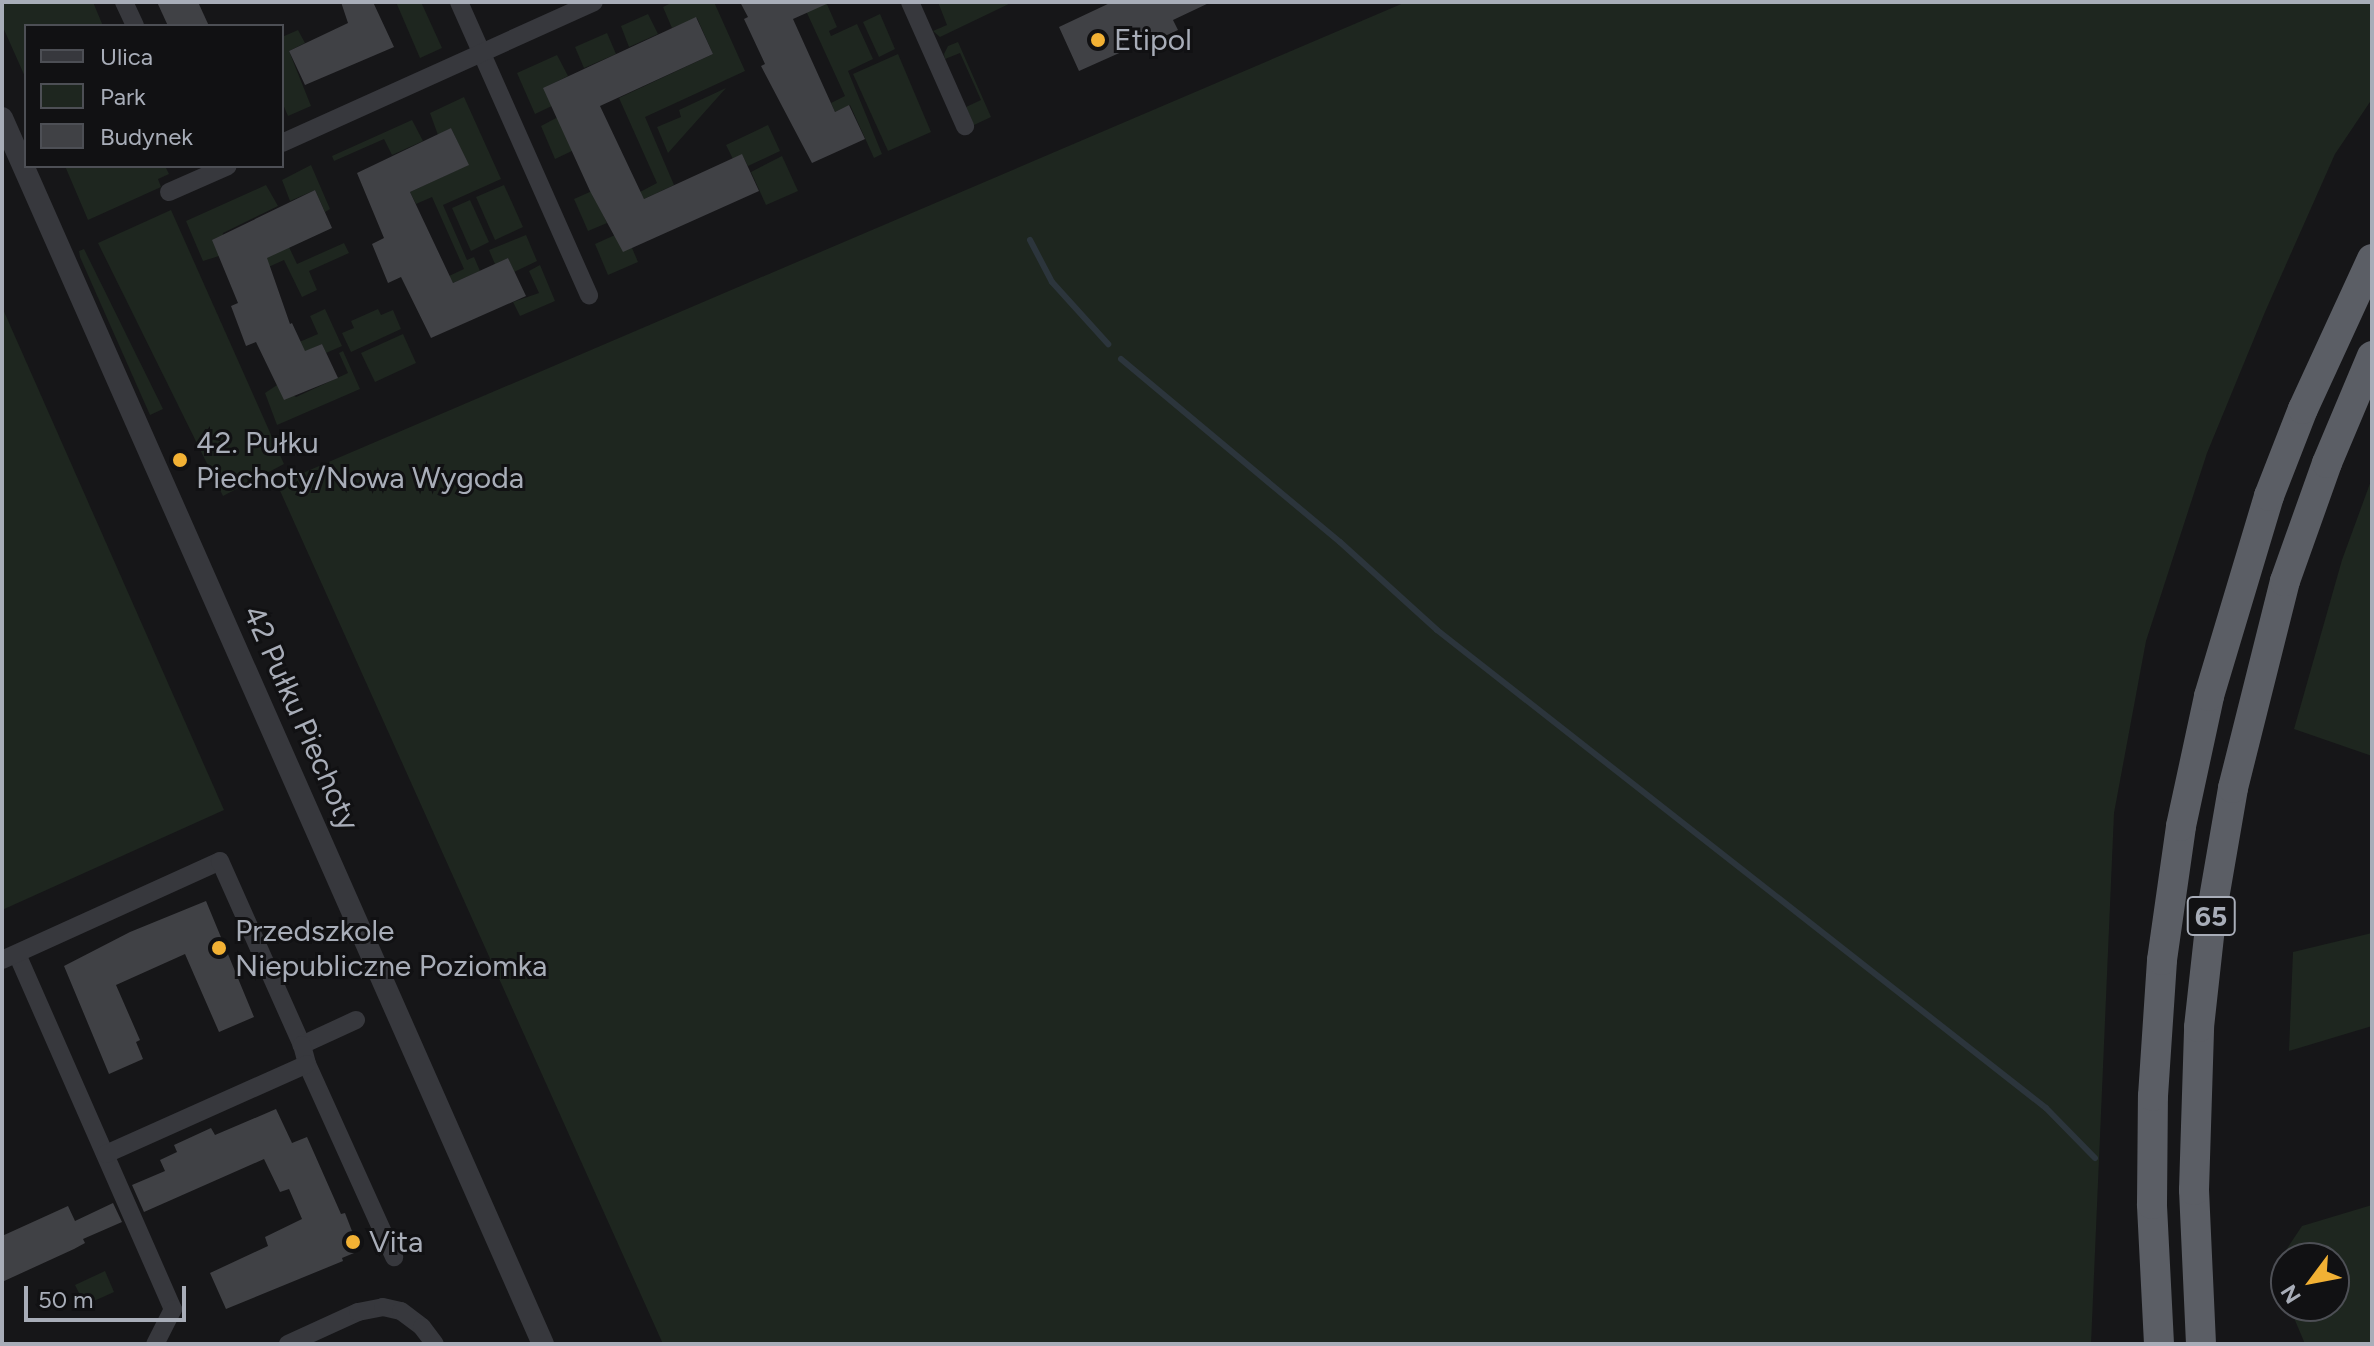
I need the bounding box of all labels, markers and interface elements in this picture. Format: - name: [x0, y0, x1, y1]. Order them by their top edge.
- place label: Etipol: [1114, 22, 1192, 58]
- legend: [24, 24, 284, 168]
- marker: Etipol: [1089, 31, 1107, 49]
- text: Ulica: [100, 42, 153, 71]
- text: Park: [100, 82, 146, 111]
- text: Budynek: [100, 122, 193, 151]
- place label: 42. Pułku Piechoty/Nowa Wygoda: [196, 425, 524, 496]
- marker: 42. Pułku Piechoty/Nowa Wygoda: [171, 451, 189, 469]
- street label: 42 Pułku Piechoty: [235, 600, 367, 836]
- road number: 65: [2185, 892, 2237, 940]
- place label: Przedszkole Niepubliczne Poziomka: [235, 913, 547, 984]
- marker: Przedszkole Niepubliczne Poziomka: [210, 939, 228, 957]
- place label: Vita: [369, 1224, 423, 1260]
- marker: Vita: [344, 1233, 362, 1251]
- north arrow: [2270, 1242, 2350, 1322]
- scale bar: [28, 1270, 190, 1320]
- text: N: [2275, 1280, 2307, 1308]
- text: 50 m: [38, 1285, 94, 1314]

